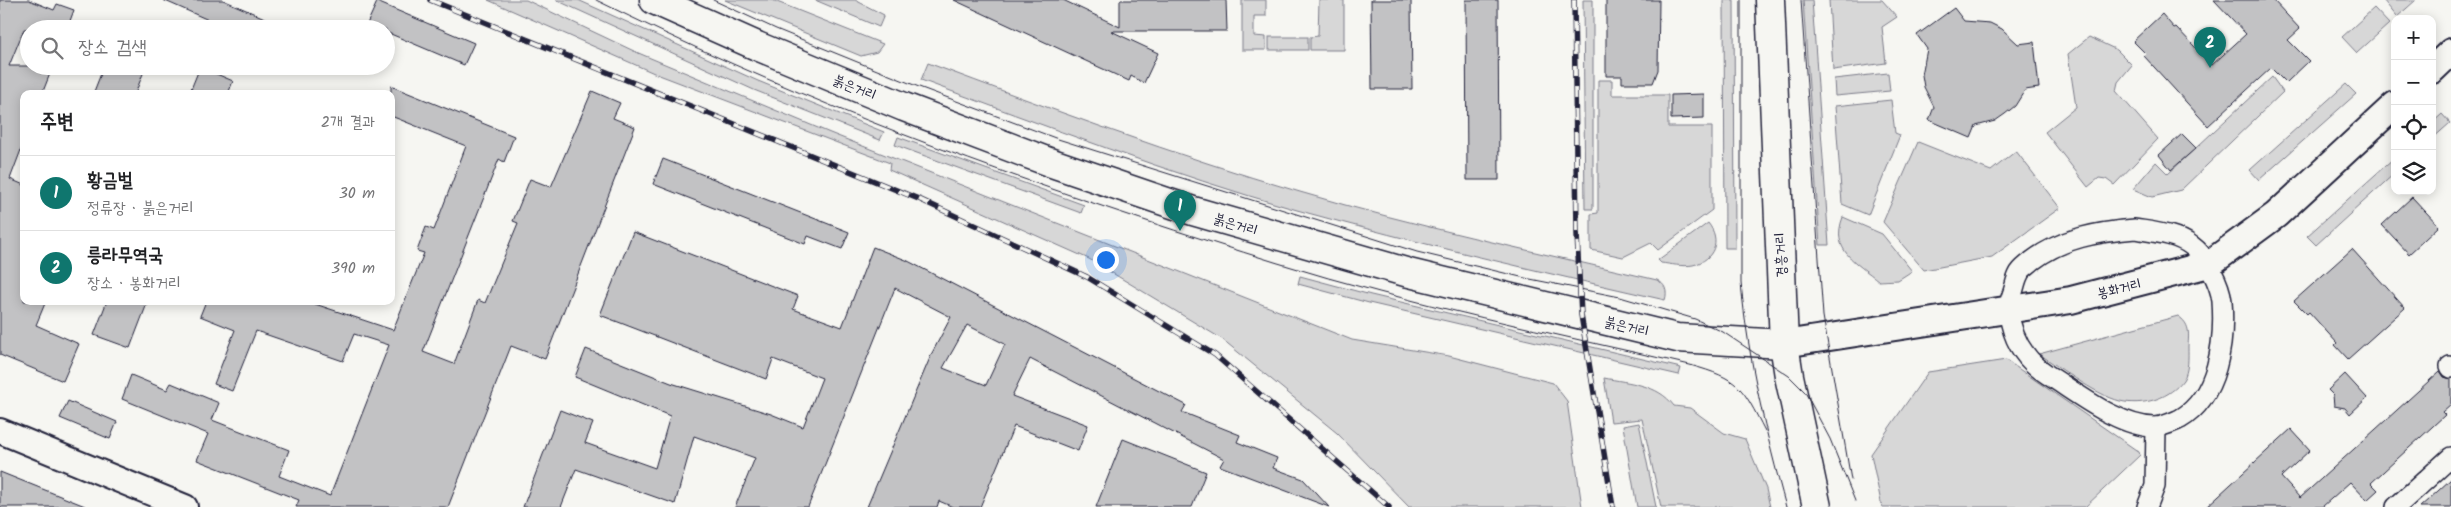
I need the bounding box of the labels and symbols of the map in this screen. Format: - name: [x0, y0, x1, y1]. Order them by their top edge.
- pin: 2: [2194, 27, 2226, 68]
- street label: 붉은거리: [830, 69, 880, 107]
- pin: 1: [1164, 190, 1196, 231]
- street label: 붉은거리: [1211, 208, 1260, 242]
- street label: 경흥거리: [1769, 232, 1793, 278]
- your location: [1093, 247, 1119, 273]
- street label: 봉화거리: [2095, 273, 2144, 305]
- street label: 붉은거리: [1602, 311, 1651, 343]

